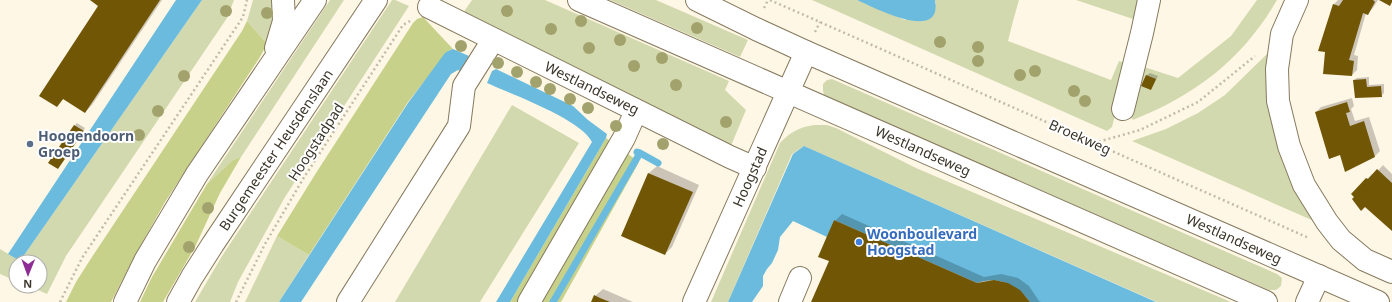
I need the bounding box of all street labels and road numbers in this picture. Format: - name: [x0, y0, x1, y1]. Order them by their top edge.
- street label: Westlandseweg: [542, 56, 643, 119]
- street label: Burgemeester Heusdenslaan: [214, 65, 337, 234]
- street label: Hoogstadpad: [283, 99, 348, 184]
- street label: Broekweg: [1046, 114, 1114, 159]
- street label: Westlandseweg: [872, 121, 974, 180]
- street label: Hoogstad: [728, 144, 771, 210]
- street label: Westlandseweg: [1183, 209, 1285, 268]

